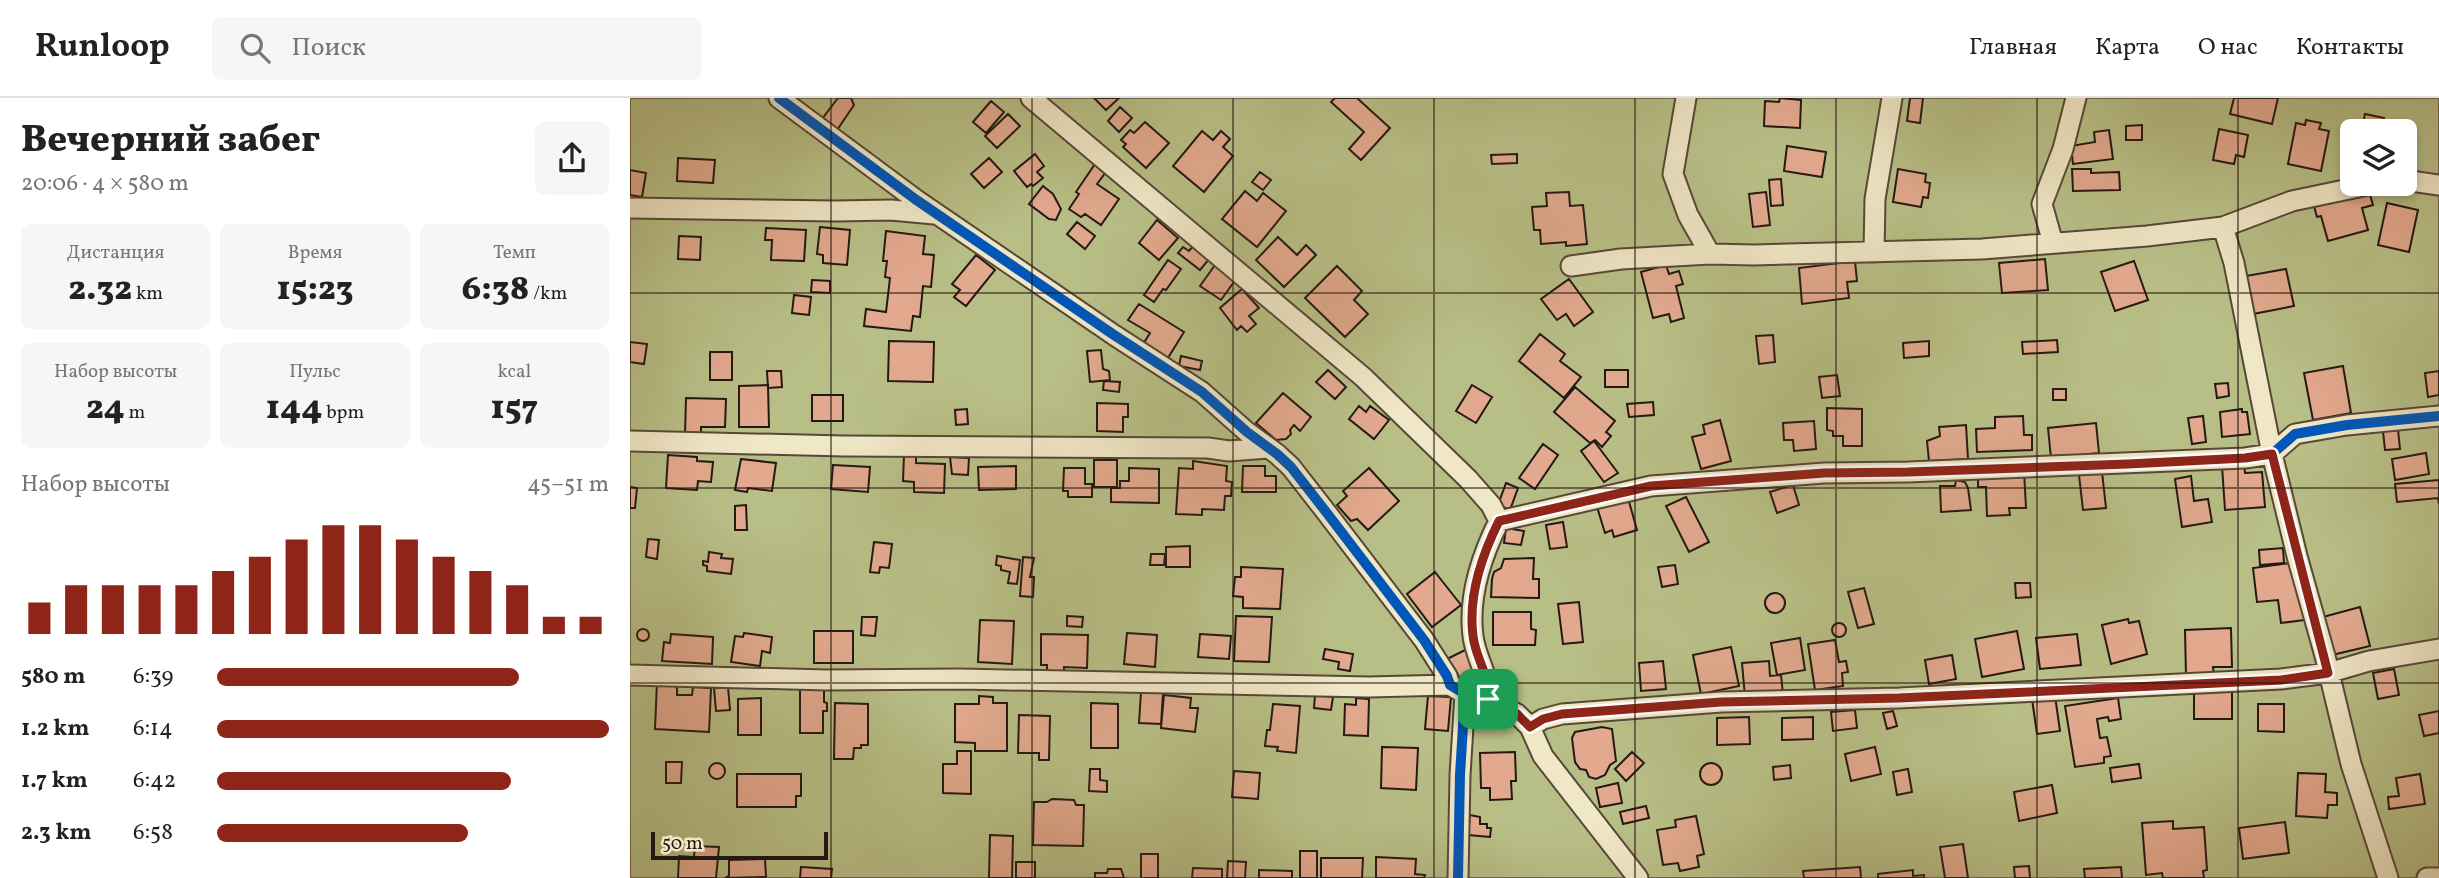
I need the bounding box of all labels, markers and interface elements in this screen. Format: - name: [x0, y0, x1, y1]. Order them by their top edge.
- search box: [212, 17, 702, 80]
- text: Runloop: [35, 25, 170, 71]
- icon: search: [236, 29, 274, 67]
- text: Поиск: [292, 30, 366, 66]
- text: Главная: [1969, 31, 2057, 65]
- text: Карта: [2095, 31, 2160, 65]
- text: О нас: [2198, 31, 2258, 65]
- text: Контакты: [2296, 31, 2404, 65]
- text: Вечерний забег: [21, 115, 320, 168]
- map controls: [2340, 119, 2417, 196]
- button: layers: [2340, 119, 2417, 196]
- button: share: [535, 121, 609, 195]
- text: 20:06 · 4 × 580 m: [21, 168, 189, 200]
- text: Дистанция: [67, 240, 165, 266]
- text: Время: [288, 240, 342, 266]
- text: Темп: [493, 240, 536, 266]
- text: 2.32: [68, 266, 132, 314]
- text: 15:23: [276, 266, 354, 314]
- text: 6:38: [461, 266, 529, 314]
- text: km: [132, 281, 163, 307]
- text: /km: [529, 281, 567, 307]
- text: Набор высоты: [54, 359, 177, 385]
- text: Пульс: [289, 359, 341, 385]
- text: kcal: [497, 359, 531, 385]
- text: 24: [86, 385, 125, 433]
- text: 144: [266, 385, 322, 433]
- text: 157: [490, 385, 538, 433]
- text: m: [125, 400, 145, 426]
- text: bpm: [322, 400, 364, 426]
- text: Набор высоты: [21, 469, 170, 501]
- text: 45–51 m: [527, 469, 609, 501]
- text: 580 m: [21, 661, 86, 693]
- text: 6:39: [133, 661, 173, 693]
- pin: [1458, 669, 1518, 729]
- icon: arrive: [1469, 680, 1507, 718]
- text: 1.2 km: [21, 713, 90, 745]
- text: 6:14: [133, 713, 173, 745]
- text: 1.7 km: [21, 765, 88, 797]
- text: 6:42: [133, 765, 176, 797]
- text: 2.3 km: [21, 817, 92, 849]
- text: 6:58: [133, 817, 173, 849]
- scale bar: [651, 829, 828, 861]
- text: 50 m: [662, 831, 703, 857]

